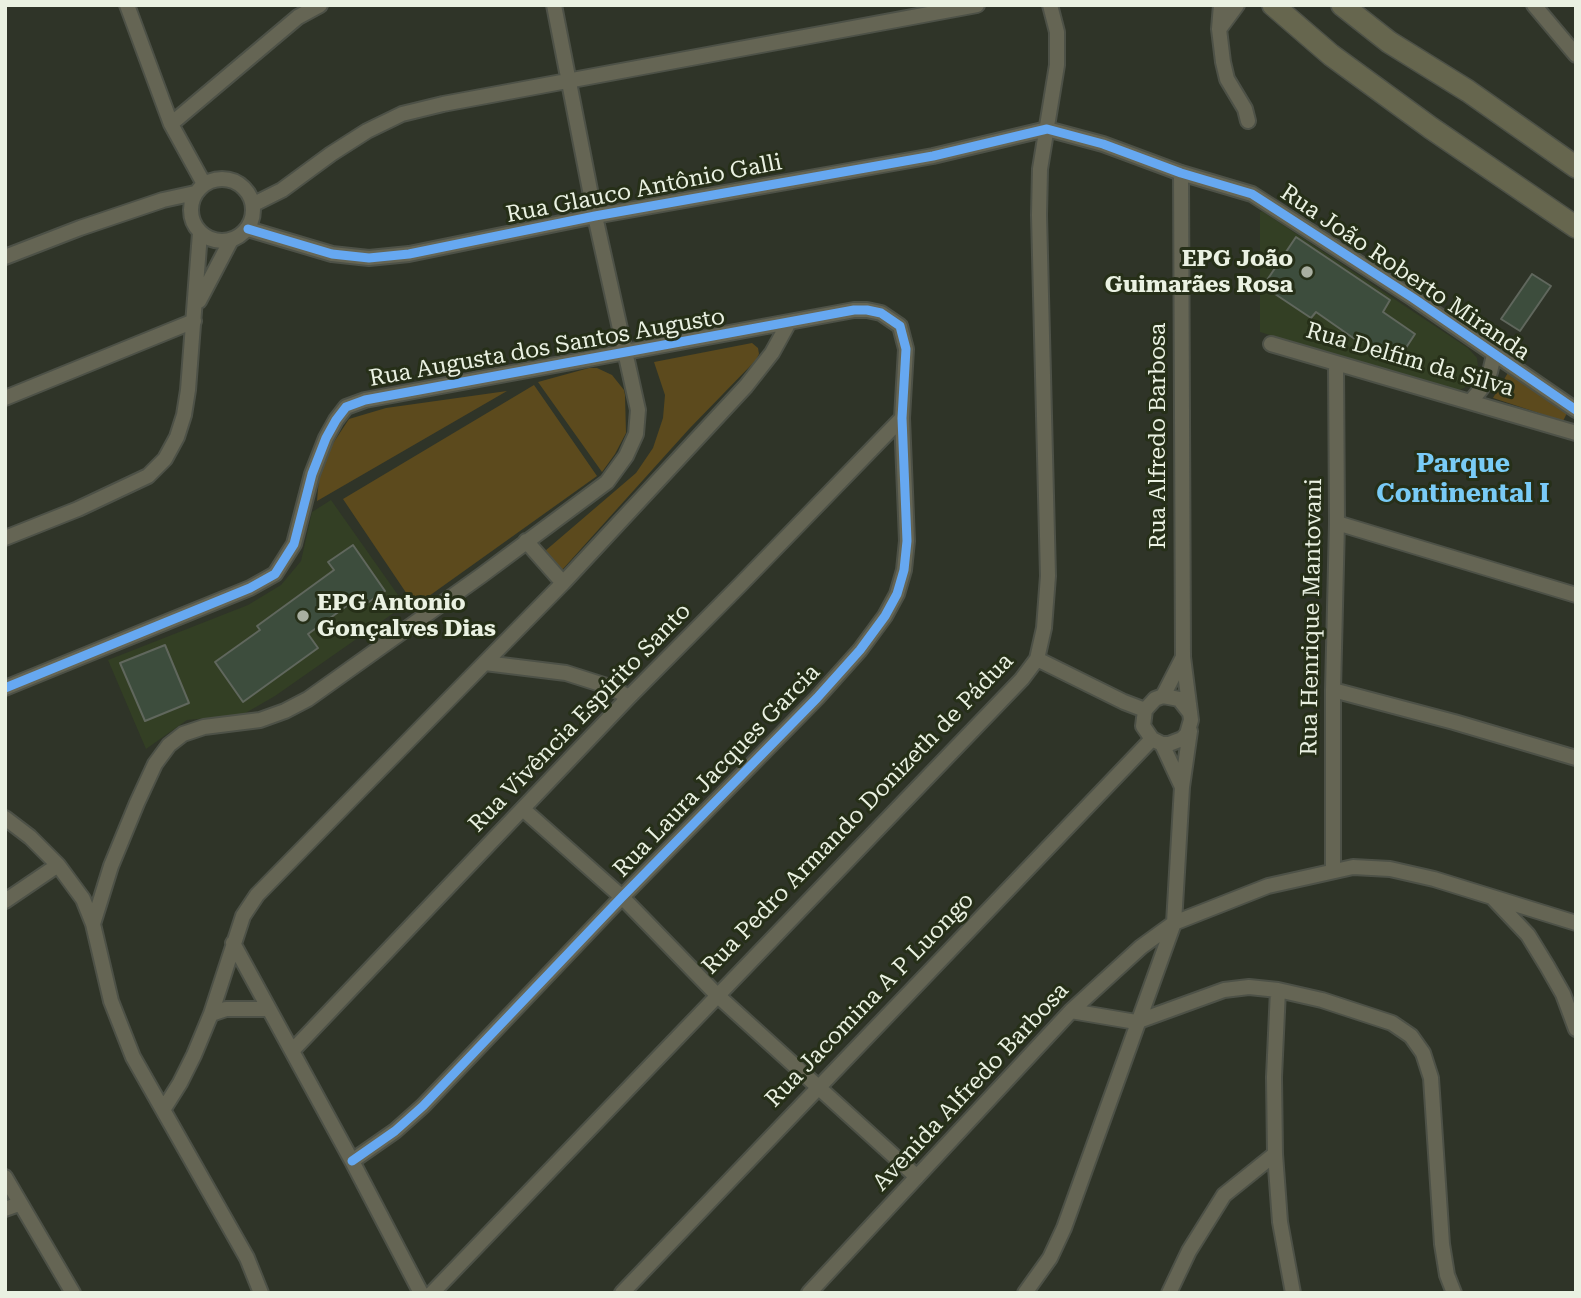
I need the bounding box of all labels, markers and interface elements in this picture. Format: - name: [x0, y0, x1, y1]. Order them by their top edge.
- street label: Rua Glauco Antônio Galli: [504, 149, 784, 229]
- street label: Rua João Roberto Miranda: [1275, 179, 1535, 367]
- place label: EPG João Guimarães Rosa: [1105, 245, 1293, 299]
- marker: EPG João Guimarães Rosa: [1299, 264, 1315, 280]
- street label: Rua Augusta dos Santos Augusto: [367, 303, 727, 393]
- street label: Rua Delfim da Silva: [1303, 317, 1517, 403]
- street label: Rua Alfredo Barbosa: [1144, 323, 1172, 549]
- district label: Parque Continental I: [1376, 448, 1550, 510]
- street label: Rua Henrique Mantovani: [1296, 478, 1328, 756]
- place label: EPG Antonio Gonçalves Dias: [317, 589, 496, 643]
- street label: Rua Vivência Espírito Santo: [463, 598, 697, 838]
- marker: EPG Antonio Gonçalves Dias: [295, 608, 311, 624]
- street label: Rua Pedro Armando Donizeth de Pádua: [697, 648, 1019, 980]
- street label: Rua Laura Jacques Garcia: [608, 659, 826, 883]
- street label: Rua Jacomina A P Luongo: [760, 887, 980, 1113]
- street label: Avenida Alfredo Barbosa: [867, 977, 1075, 1197]

